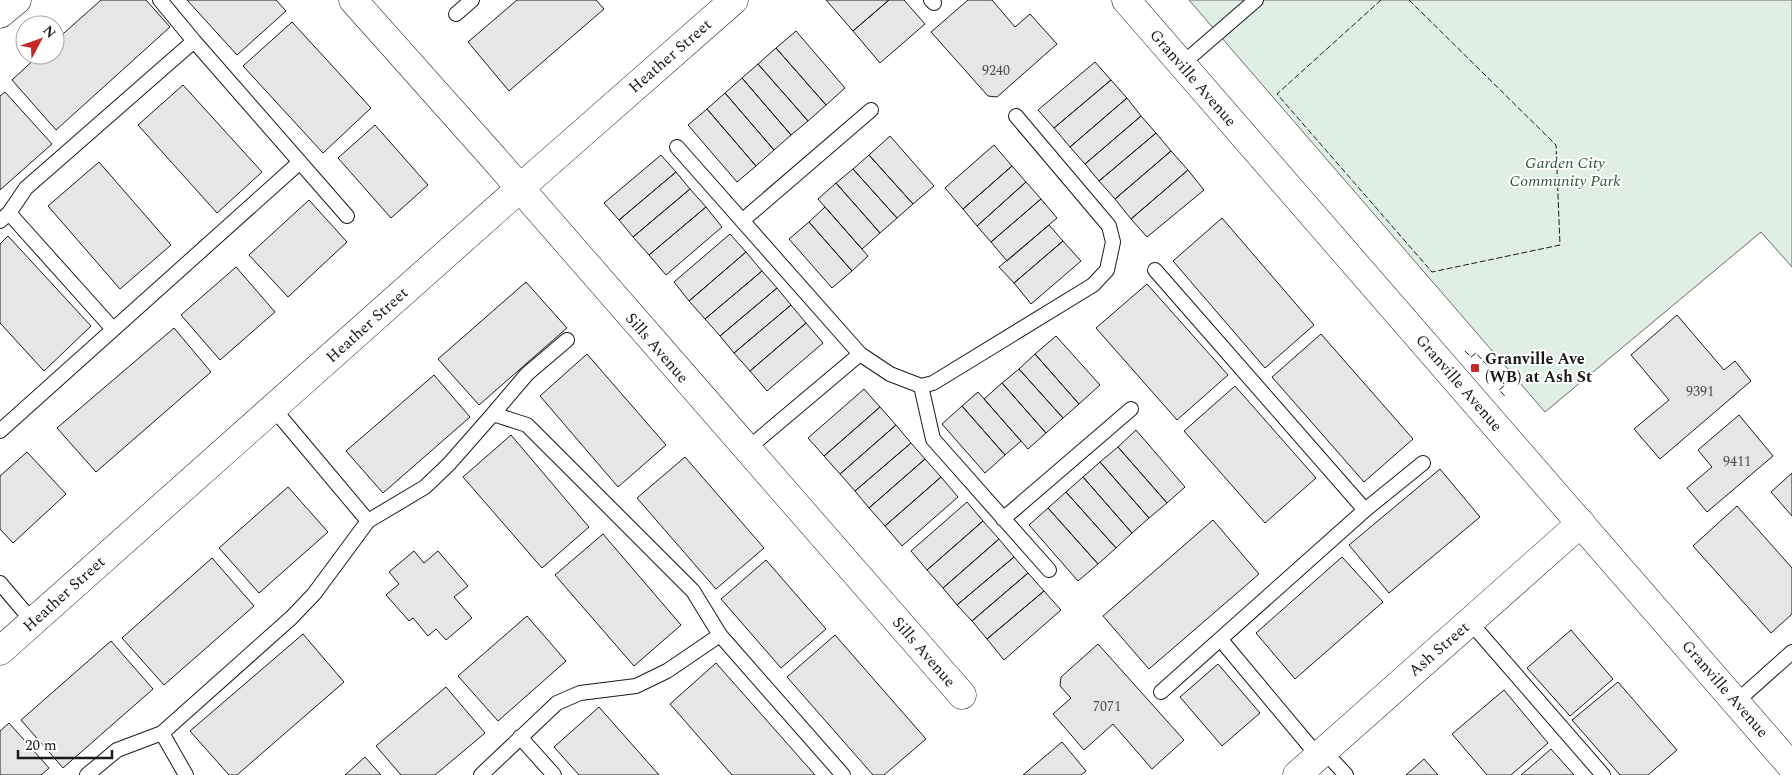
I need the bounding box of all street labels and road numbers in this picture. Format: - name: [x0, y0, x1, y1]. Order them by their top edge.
- street label: Heather Street: [623, 13, 717, 99]
- street label: Granville Avenue: [1144, 24, 1242, 132]
- street label: Heather Street: [320, 281, 414, 369]
- street label: Sills Avenue: [620, 307, 694, 389]
- street label: Granville Avenue: [1410, 329, 1508, 437]
- street label: Heather Street: [17, 550, 111, 638]
- street label: Sills Avenue: [887, 611, 961, 693]
- street label: Ash Street: [1403, 615, 1475, 682]
- street label: Granville Avenue: [1676, 635, 1774, 743]

